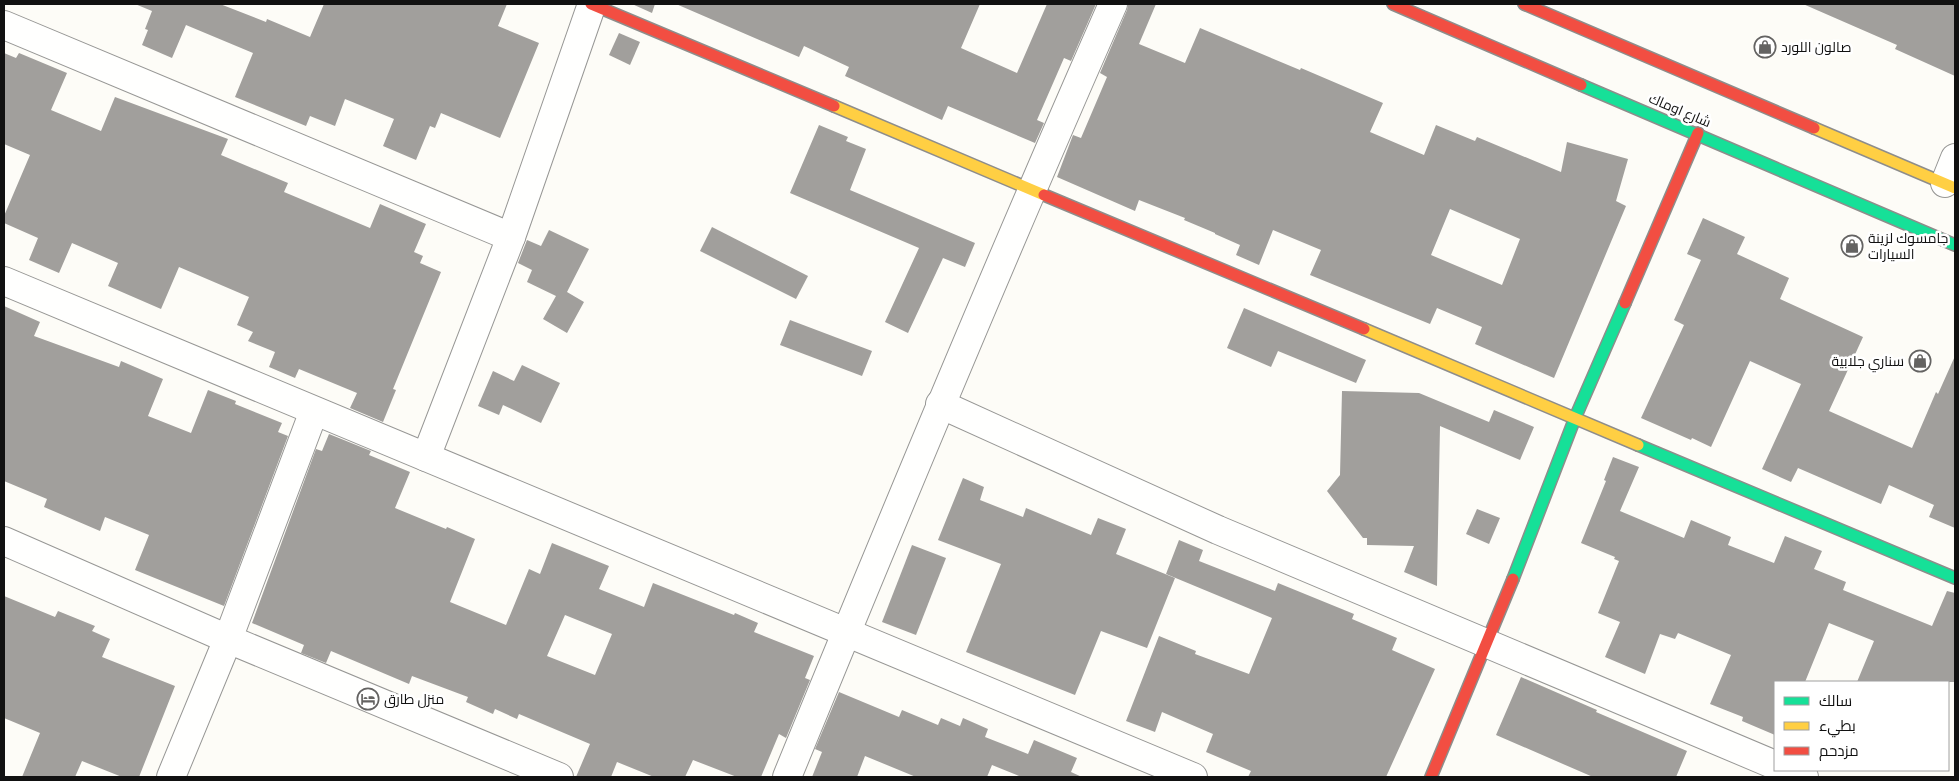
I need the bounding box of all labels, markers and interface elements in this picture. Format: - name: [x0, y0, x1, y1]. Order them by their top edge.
- shop icon: صالون اللورد: [1753, 35, 1777, 59]
- place label: صالون اللورد: [1781, 38, 1852, 56]
- street label: شارع اوماك: [1646, 89, 1714, 131]
- place label: جامسوك لزينة السيارات: [1868, 229, 1948, 263]
- shop icon: جامسوك لزينة السيارات: [1840, 234, 1864, 258]
- shop icon: سناري جلابية: [1908, 349, 1932, 373]
- place label: سناري جلابية: [1832, 352, 1904, 373]
- legend: [1774, 681, 1949, 771]
- hotel icon: منزل طارق: [356, 687, 380, 711]
- place label: منزل طارق: [384, 690, 444, 708]
- text: سالك: [1819, 691, 1852, 710]
- text: بطيء: [1819, 716, 1856, 738]
- text: مزدحم: [1819, 741, 1859, 761]

